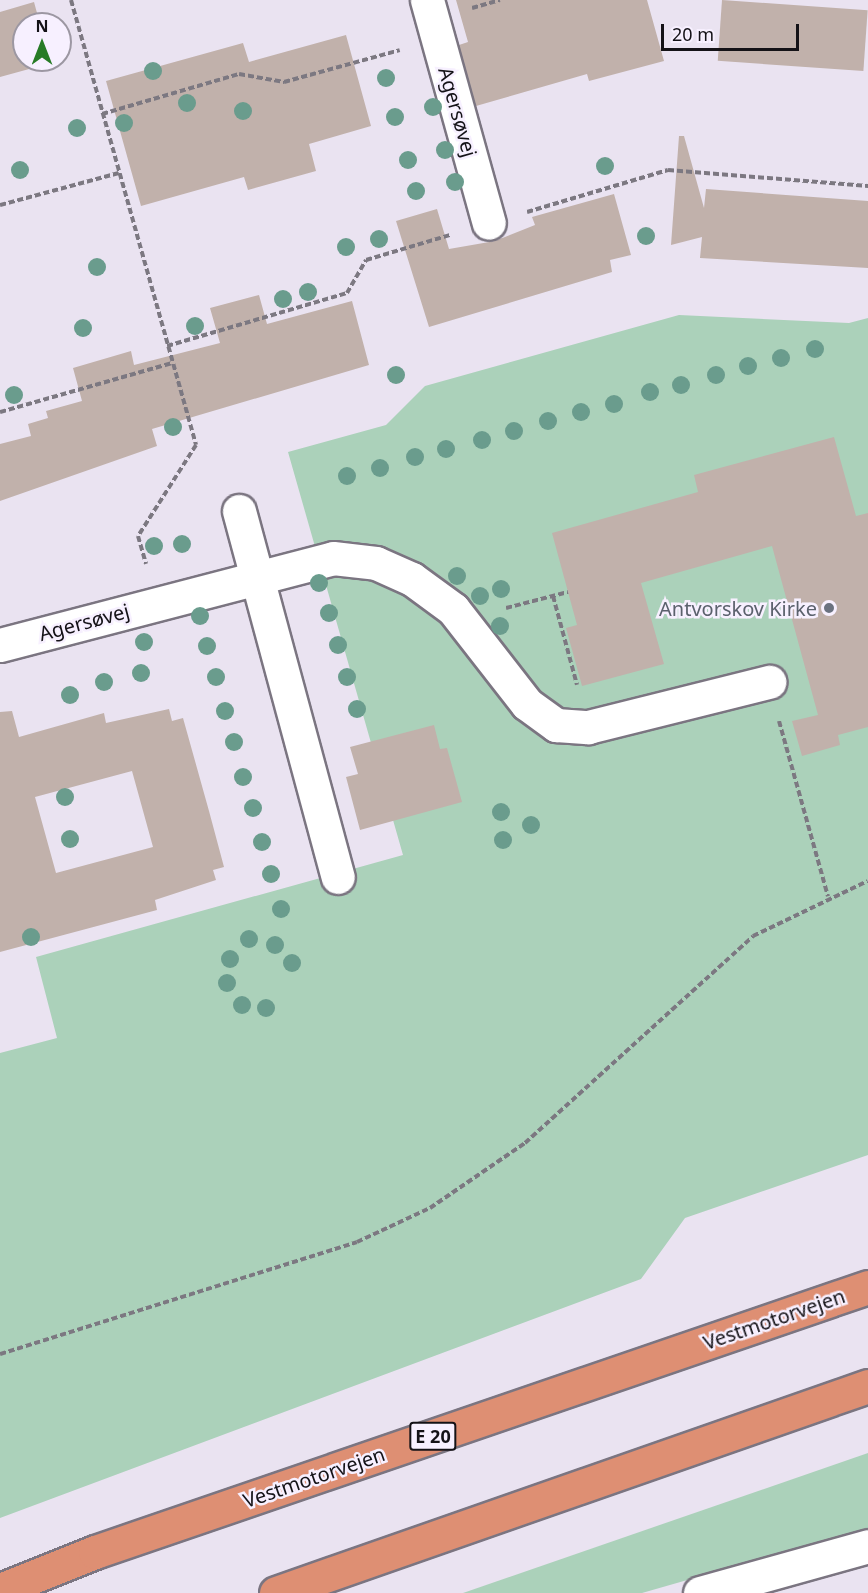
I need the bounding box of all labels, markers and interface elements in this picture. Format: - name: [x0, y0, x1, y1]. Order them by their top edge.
- north arrow: [12, 12, 72, 72]
- scale bar: [664, 12, 802, 50]
- text: N: [35, 15, 49, 37]
- text: 20 m: [672, 22, 714, 46]
- street label: Agersøvej: [434, 64, 482, 160]
- place label: Antvorskov Kirke: [659, 596, 817, 620]
- street label: Agersøvej: [36, 598, 132, 646]
- marker: Antvorskov Kirke: [822, 601, 836, 615]
- street label: Vestmotorvejen: [700, 1284, 848, 1354]
- road number: E 20: [409, 1421, 457, 1451]
- street label: Vestmotorvejen: [240, 1442, 388, 1512]

